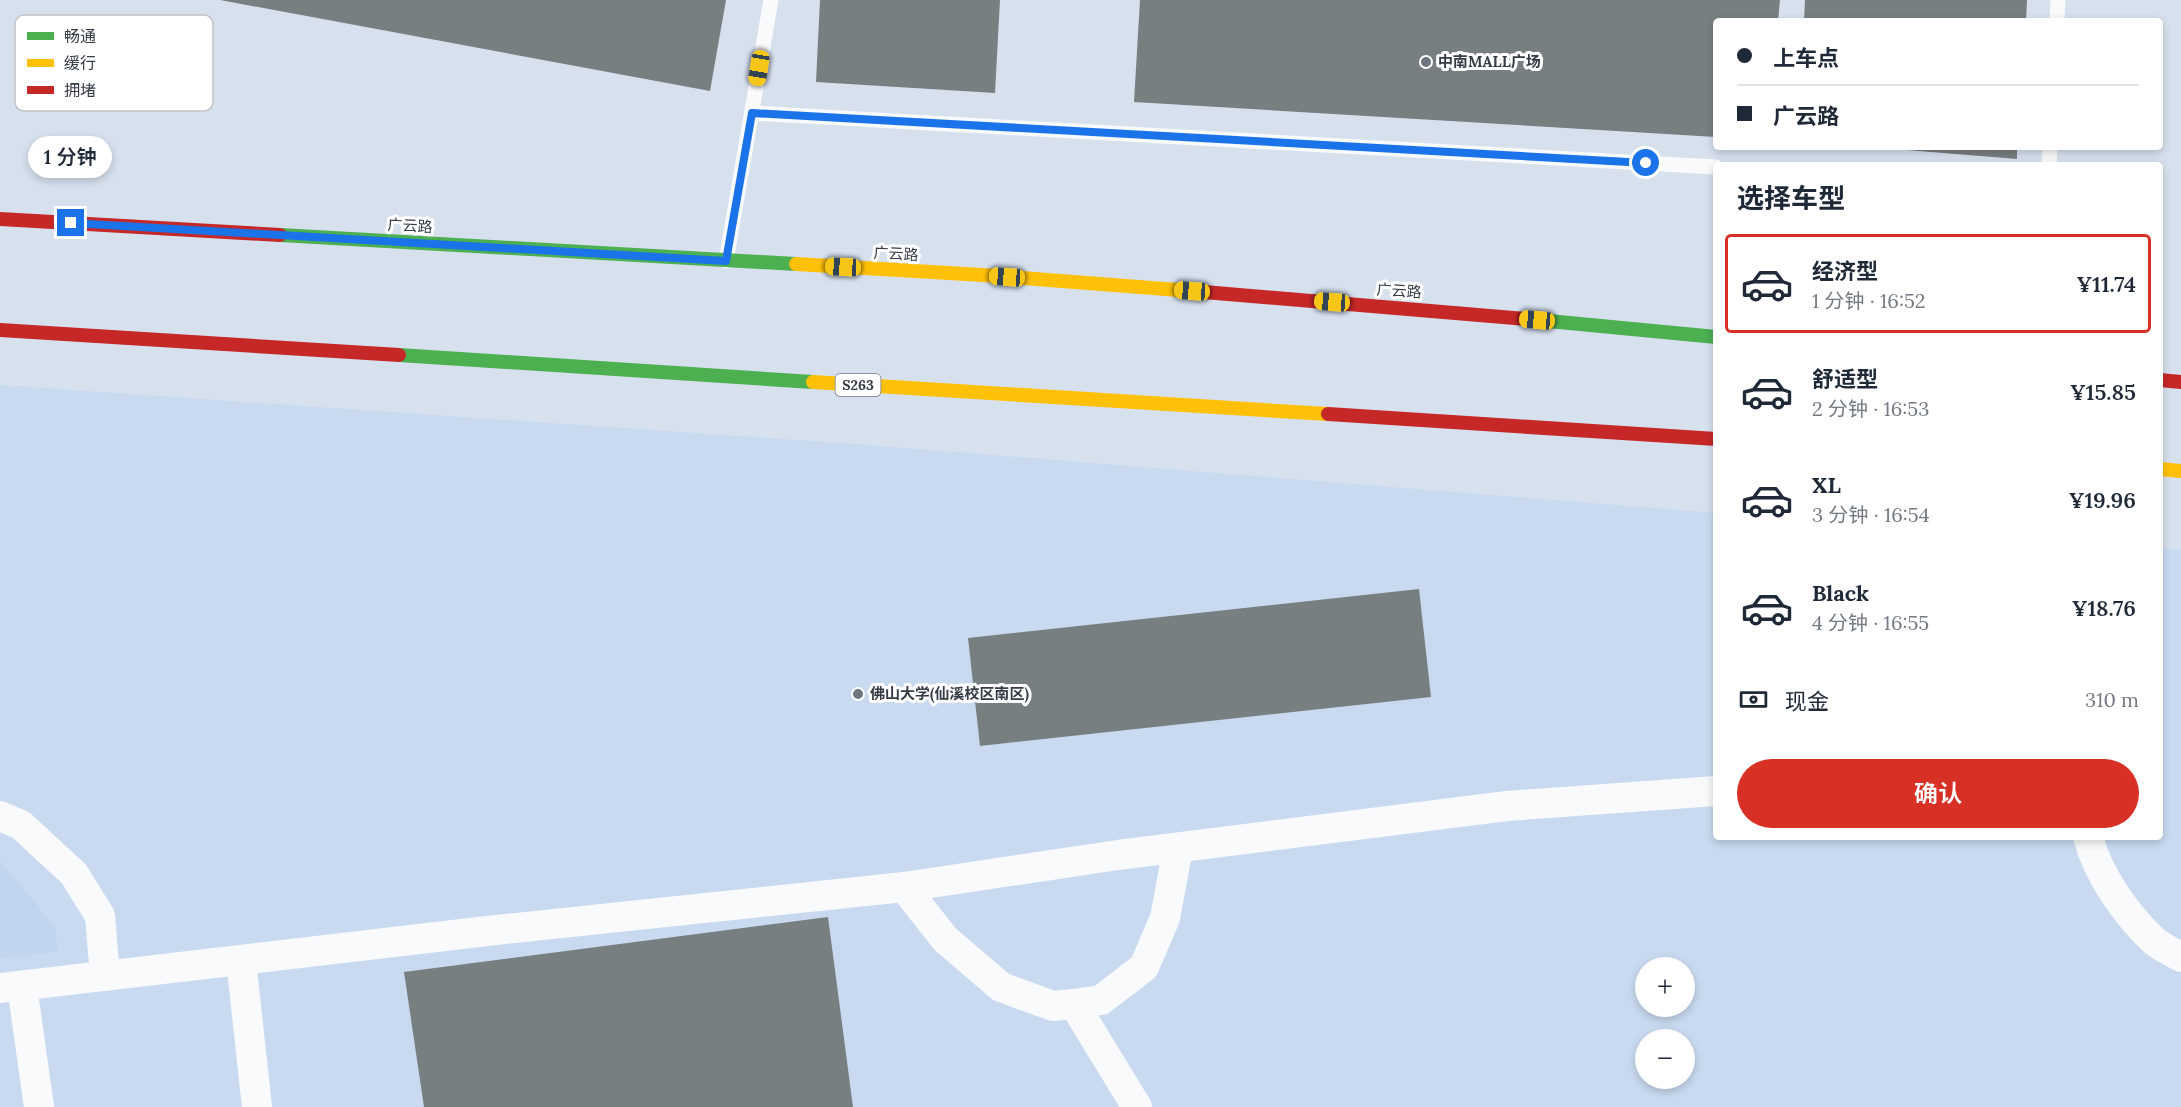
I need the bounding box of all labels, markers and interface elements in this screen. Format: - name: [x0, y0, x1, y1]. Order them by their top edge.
- legend: [15, 15, 213, 111]
- text: 畅通: [64, 26, 96, 46]
- text: 上车点: [1773, 44, 1839, 72]
- car: [747, 49, 771, 87]
- place label: 中南MALL广场: [1438, 52, 1541, 71]
- text: 缓行: [64, 53, 96, 73]
- marker: 中南MALL广场: [1419, 55, 1433, 69]
- text: 拥堵: [64, 80, 96, 100]
- text: 广云路: [1773, 102, 1839, 130]
- callout: 1 分钟: [29, 136, 113, 178]
- text: 1 分钟: [43, 144, 97, 169]
- route start: [1632, 149, 1659, 176]
- text: 选择车型: [1737, 181, 1845, 215]
- route end: [57, 209, 84, 236]
- street label: 广云路: [387, 215, 433, 236]
- street label: 广云路: [873, 243, 919, 264]
- car: [825, 257, 861, 277]
- icon: car: [1740, 257, 1794, 311]
- text: 经济型: [1812, 257, 1878, 285]
- car: [988, 267, 1026, 287]
- text: ¥11.74: [2077, 270, 2136, 298]
- street label: 广云路: [1376, 279, 1422, 302]
- car: [1173, 281, 1211, 301]
- text: 1 分钟 · 16:52: [1812, 288, 1926, 313]
- car: [1313, 292, 1351, 312]
- car: [1518, 309, 1556, 331]
- icon: car: [1740, 365, 1794, 419]
- text: 舒适型: [1812, 365, 1878, 393]
- road number: S263: [836, 374, 880, 396]
- text: ¥15.85: [2070, 378, 2136, 406]
- text: 2 分钟 · 16:53: [1812, 396, 1929, 421]
- text: XL: [1812, 471, 1841, 499]
- icon: car: [1740, 473, 1794, 527]
- text: ¥19.96: [2069, 486, 2136, 514]
- text: 3 分钟 · 16:54: [1812, 502, 1930, 527]
- text: Black: [1812, 579, 1869, 607]
- icon: car: [1740, 581, 1794, 635]
- text: ¥18.76: [2072, 594, 2136, 622]
- text: 4 分钟 · 16:55: [1812, 610, 1929, 635]
- icon: cash: [1737, 683, 1770, 716]
- place label: 佛山大学(仙溪校区南区): [870, 684, 1029, 704]
- marker: 佛山大学(仙溪校区南区): [851, 687, 865, 701]
- text: 现金: [1785, 687, 1829, 715]
- text: 310 m: [2085, 687, 2139, 712]
- button: 确认: [1737, 759, 2139, 828]
- map controls: [1635, 957, 1695, 1089]
- button: +: [1635, 957, 1695, 1017]
- button: −: [1635, 1029, 1695, 1089]

